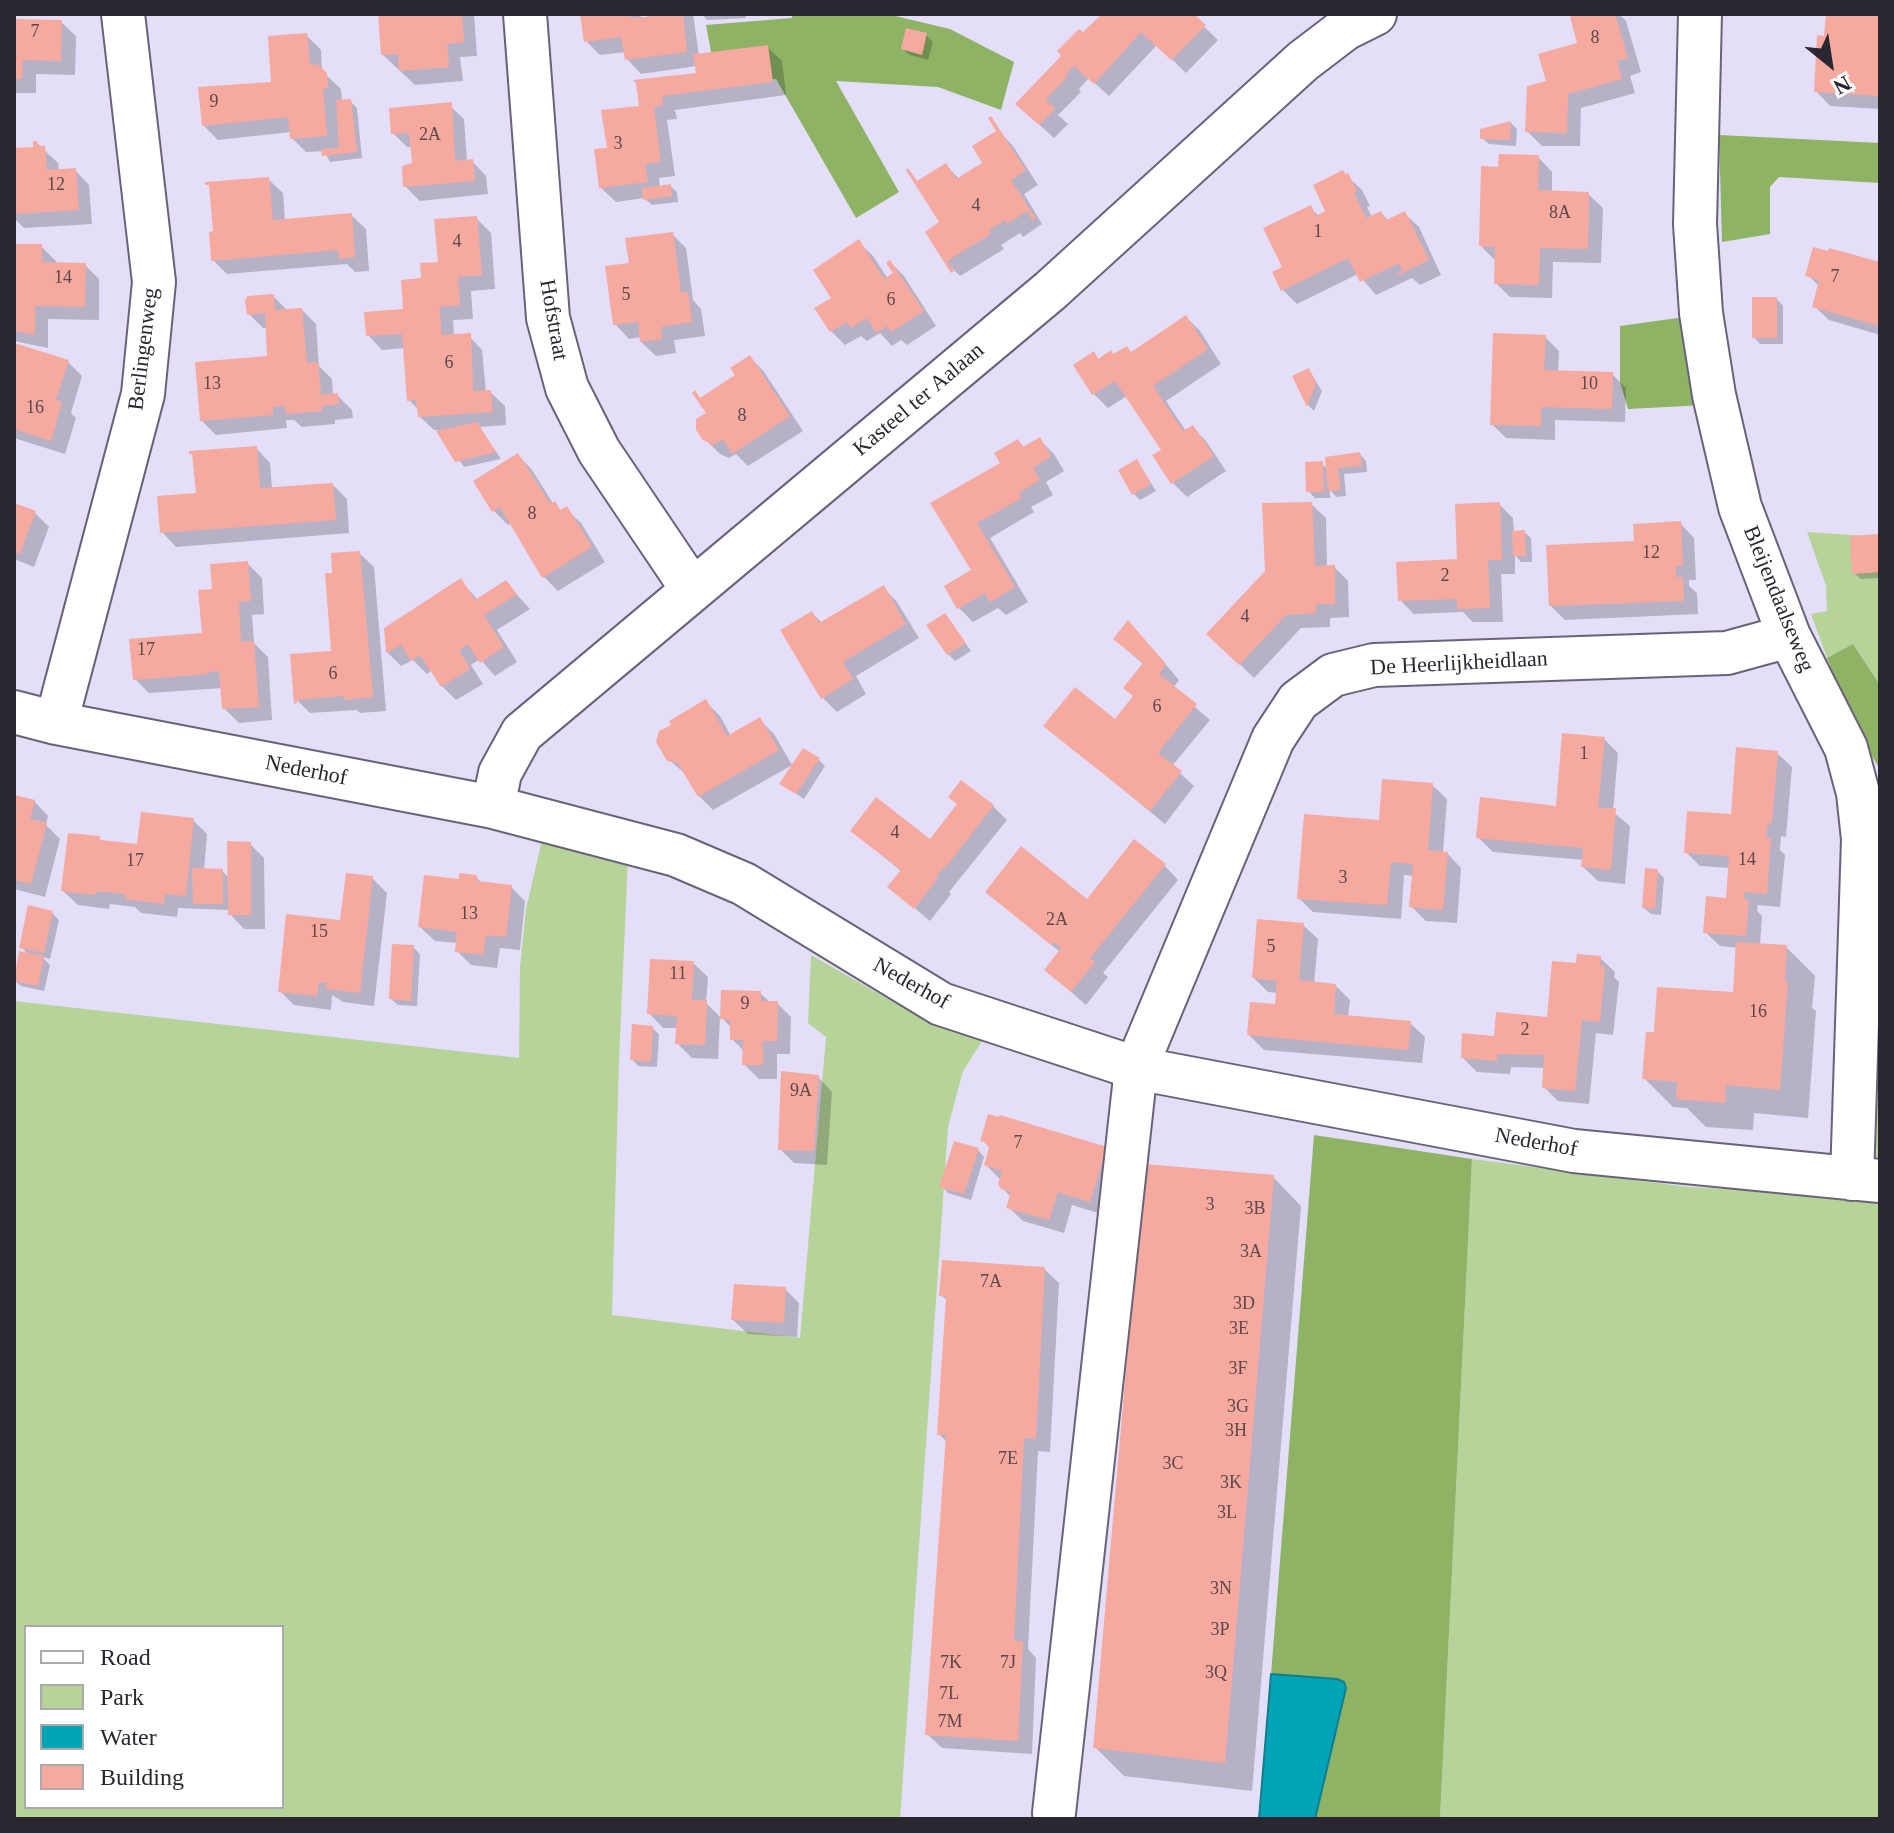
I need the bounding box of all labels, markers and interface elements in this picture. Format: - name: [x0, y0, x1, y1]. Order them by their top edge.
- house number: 7: [30, 21, 40, 43]
- north arrow: [1790, 24, 1870, 104]
- house number: 8: [1590, 27, 1600, 49]
- text: N: [1829, 70, 1855, 100]
- house number: 9: [210, 91, 218, 113]
- house number: 2A: [419, 124, 441, 146]
- house number: 3: [614, 133, 622, 155]
- house number: 12: [47, 174, 65, 196]
- house number: 4: [972, 195, 980, 217]
- house number: 8A: [1549, 202, 1571, 224]
- house number: 1: [1314, 221, 1322, 243]
- house number: 4: [452, 231, 462, 253]
- house number: 7: [1830, 266, 1840, 288]
- house number: 14: [54, 267, 72, 289]
- street label: Hofstraat: [533, 277, 573, 363]
- house number: 5: [622, 284, 630, 306]
- street label: Berlingenweg: [123, 286, 165, 412]
- house number: 6: [886, 289, 896, 311]
- street label: Kasteel ter Aalaan: [848, 338, 990, 462]
- house number: 6: [444, 352, 454, 374]
- house number: 13: [203, 373, 221, 395]
- house number: 10: [1580, 373, 1598, 395]
- house number: 16: [26, 397, 44, 419]
- house number: 8: [738, 405, 746, 427]
- house number: 8: [528, 503, 536, 525]
- street label: Bleijendaalseweg: [1737, 522, 1819, 676]
- house number: 12: [1642, 542, 1660, 564]
- house number: 2: [1440, 565, 1450, 587]
- house number: 4: [1240, 606, 1250, 628]
- house number: 17: [137, 639, 155, 661]
- street label: De Heerlijkheidlaan: [1370, 646, 1548, 682]
- house number: 6: [328, 663, 338, 685]
- house number: 6: [1152, 696, 1162, 718]
- house number: 1: [1580, 743, 1588, 765]
- street label: Nederhof: [263, 750, 349, 792]
- house number: 4: [890, 822, 900, 844]
- house number: 14: [1738, 849, 1756, 871]
- house number: 17: [126, 850, 144, 872]
- house number: 3: [1338, 867, 1348, 889]
- house number: 13: [460, 903, 478, 925]
- house number: 2A: [1046, 909, 1068, 931]
- house number: 15: [310, 921, 328, 943]
- house number: 5: [1266, 936, 1276, 958]
- street label: Nederhof: [868, 952, 954, 1016]
- house number: 11: [669, 963, 687, 985]
- house number: 9: [740, 993, 750, 1015]
- house number: 16: [1749, 1001, 1767, 1023]
- house number: 2: [1520, 1019, 1530, 1041]
- house number: 9A: [790, 1080, 812, 1102]
- street label: Nederhof: [1493, 1123, 1579, 1163]
- house number: 7: [1014, 1132, 1022, 1154]
- house number: 3: [1206, 1194, 1214, 1216]
- house number: 3B: [1244, 1198, 1266, 1220]
- house number: 3A: [1240, 1241, 1262, 1263]
- house number: 7A: [980, 1271, 1002, 1293]
- house number: 3D: [1233, 1293, 1255, 1315]
- house number: 3E: [1229, 1318, 1249, 1340]
- house number: 3F: [1228, 1358, 1248, 1380]
- house number: 3G: [1227, 1396, 1249, 1418]
- house number: 3H: [1225, 1420, 1247, 1442]
- house number: 7E: [998, 1448, 1018, 1470]
- house number: 3C: [1162, 1453, 1184, 1475]
- house number: 3K: [1220, 1472, 1242, 1494]
- house number: 3L: [1217, 1502, 1237, 1524]
- house number: 3N: [1210, 1578, 1232, 1600]
- house number: 3P: [1210, 1619, 1230, 1641]
- legend: [24, 1625, 284, 1809]
- text: Road: [100, 1644, 151, 1670]
- house number: 7K: [940, 1652, 962, 1674]
- house number: 7J: [1000, 1652, 1016, 1674]
- house number: 3Q: [1205, 1662, 1227, 1684]
- house number: 7L: [939, 1683, 959, 1705]
- text: Park: [100, 1684, 144, 1710]
- house number: 7M: [937, 1711, 963, 1733]
- text: Water: [100, 1724, 157, 1750]
- text: Building: [100, 1764, 184, 1790]

